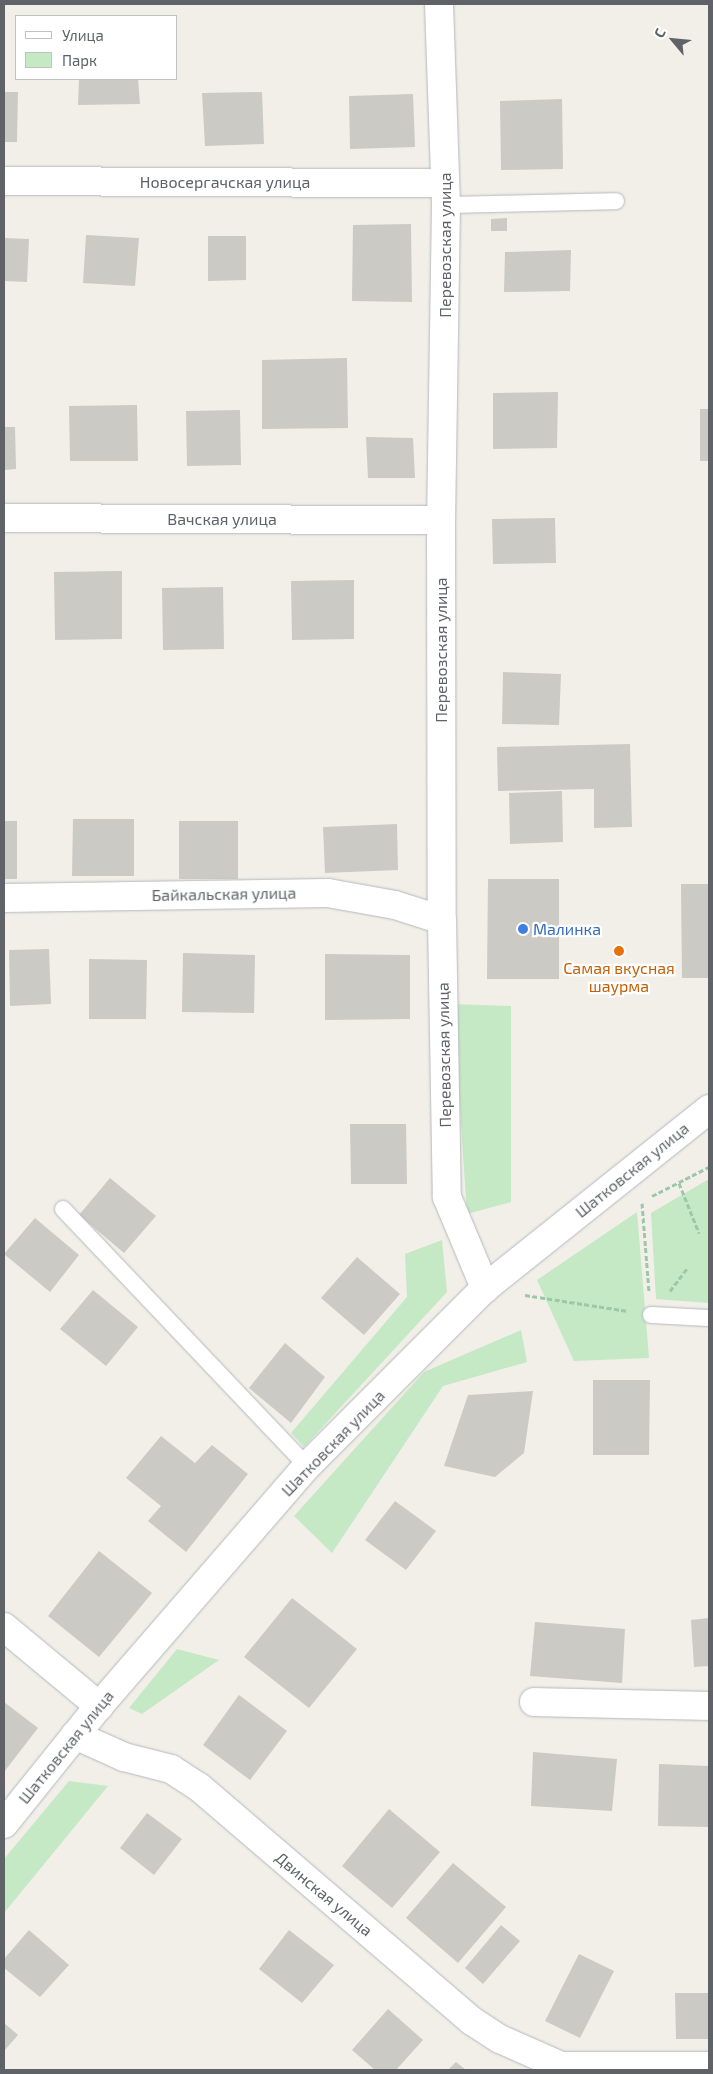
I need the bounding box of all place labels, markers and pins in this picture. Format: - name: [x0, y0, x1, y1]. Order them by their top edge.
- place label: Малинка: [533, 919, 601, 939]
- marker: Малинка: [517, 923, 529, 935]
- marker: Самая вкусная шаурма: [613, 945, 625, 957]
- place label: Самая вкусная шаурма: [563, 958, 675, 996]

